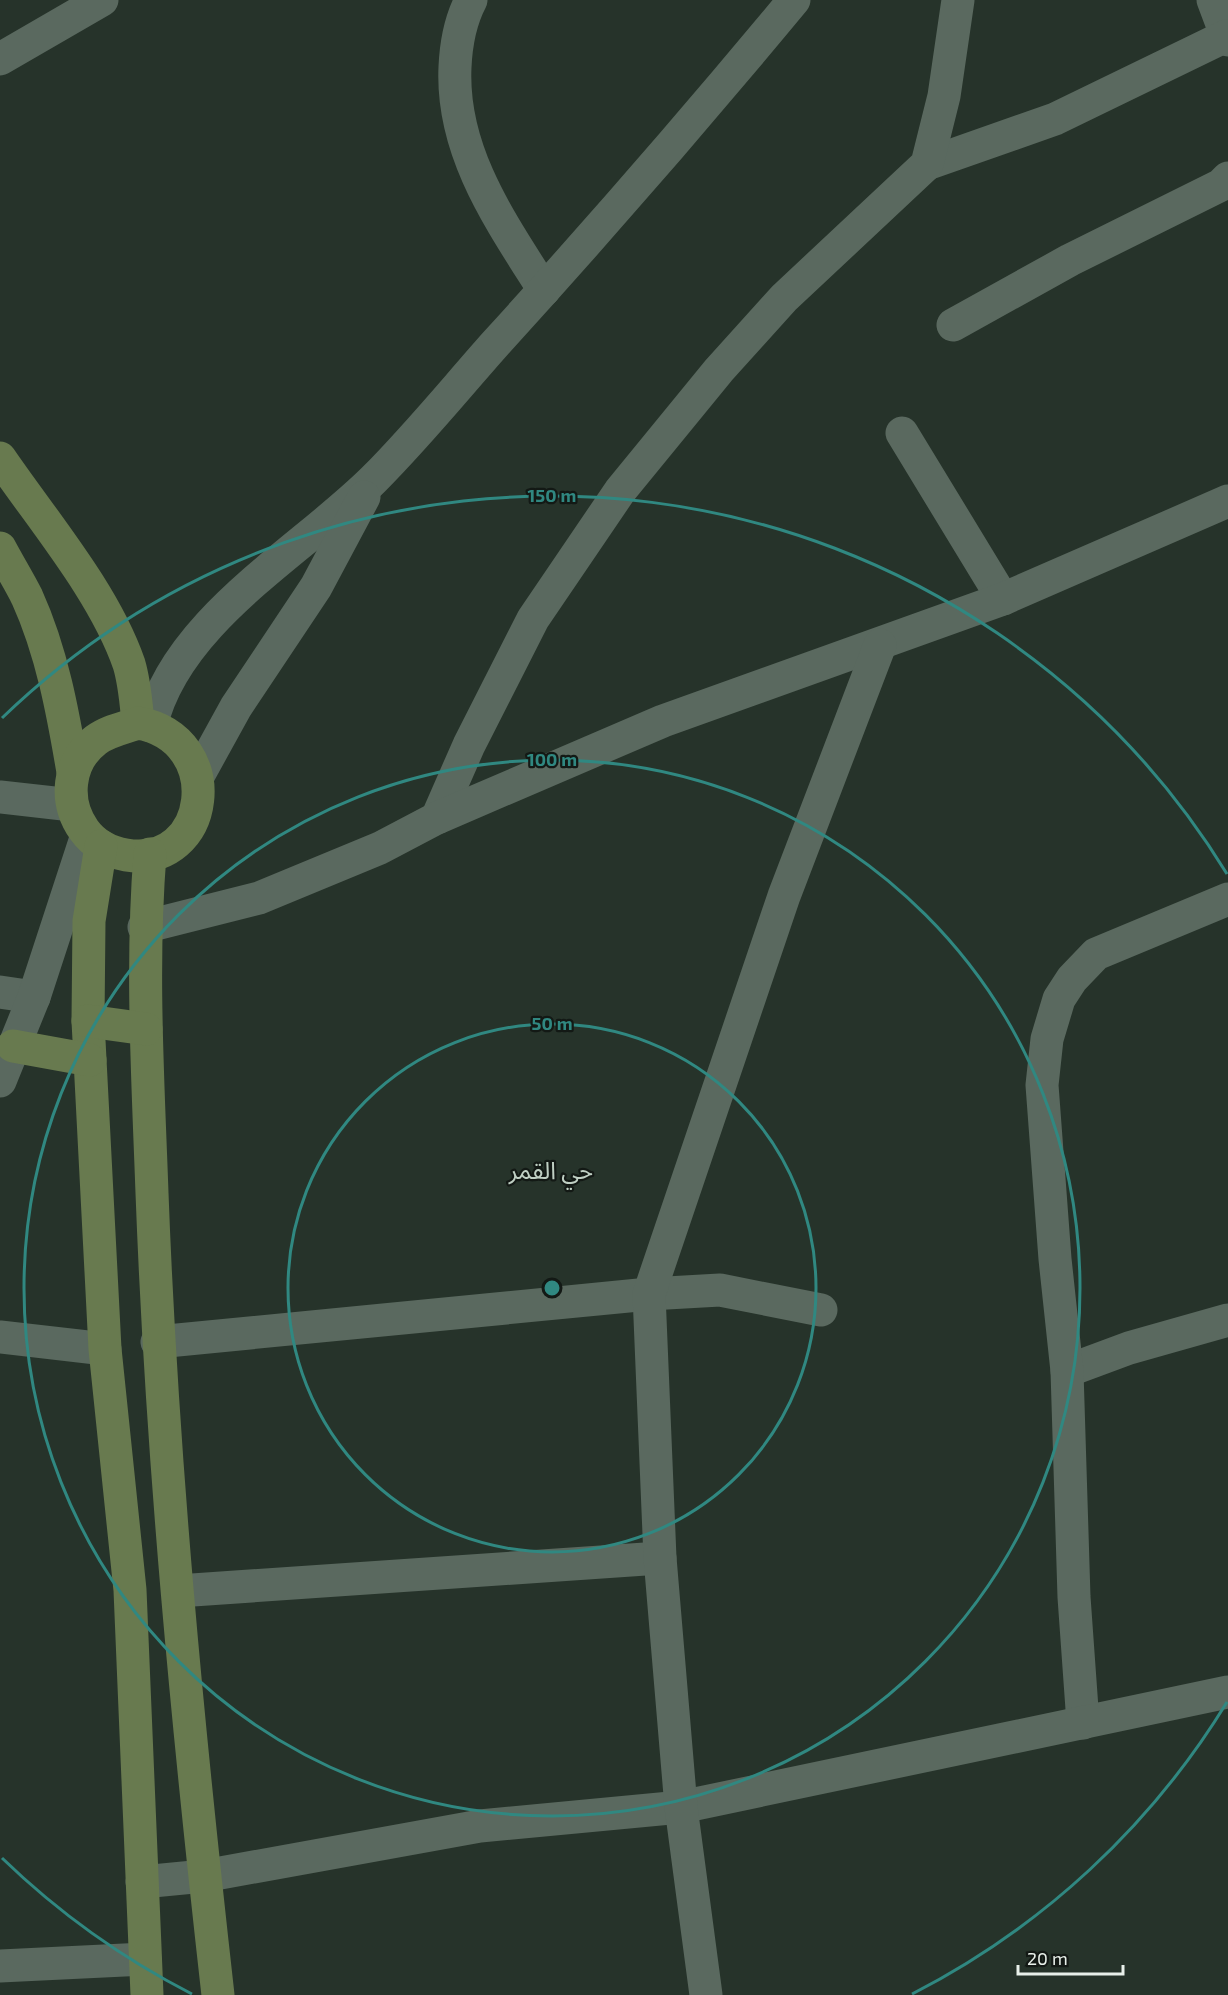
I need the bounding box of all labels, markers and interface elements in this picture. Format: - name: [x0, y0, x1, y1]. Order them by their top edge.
- text: 150 m: [528, 484, 576, 506]
- text: 100 m: [527, 748, 577, 770]
- text: 50 m: [531, 1012, 573, 1034]
- district label: حي القمر: [508, 1155, 593, 1190]
- centre of rings: [542, 1278, 562, 1298]
- scale bar: [1018, 1938, 1123, 1976]
- text: 20 m: [1027, 1947, 1068, 1969]

